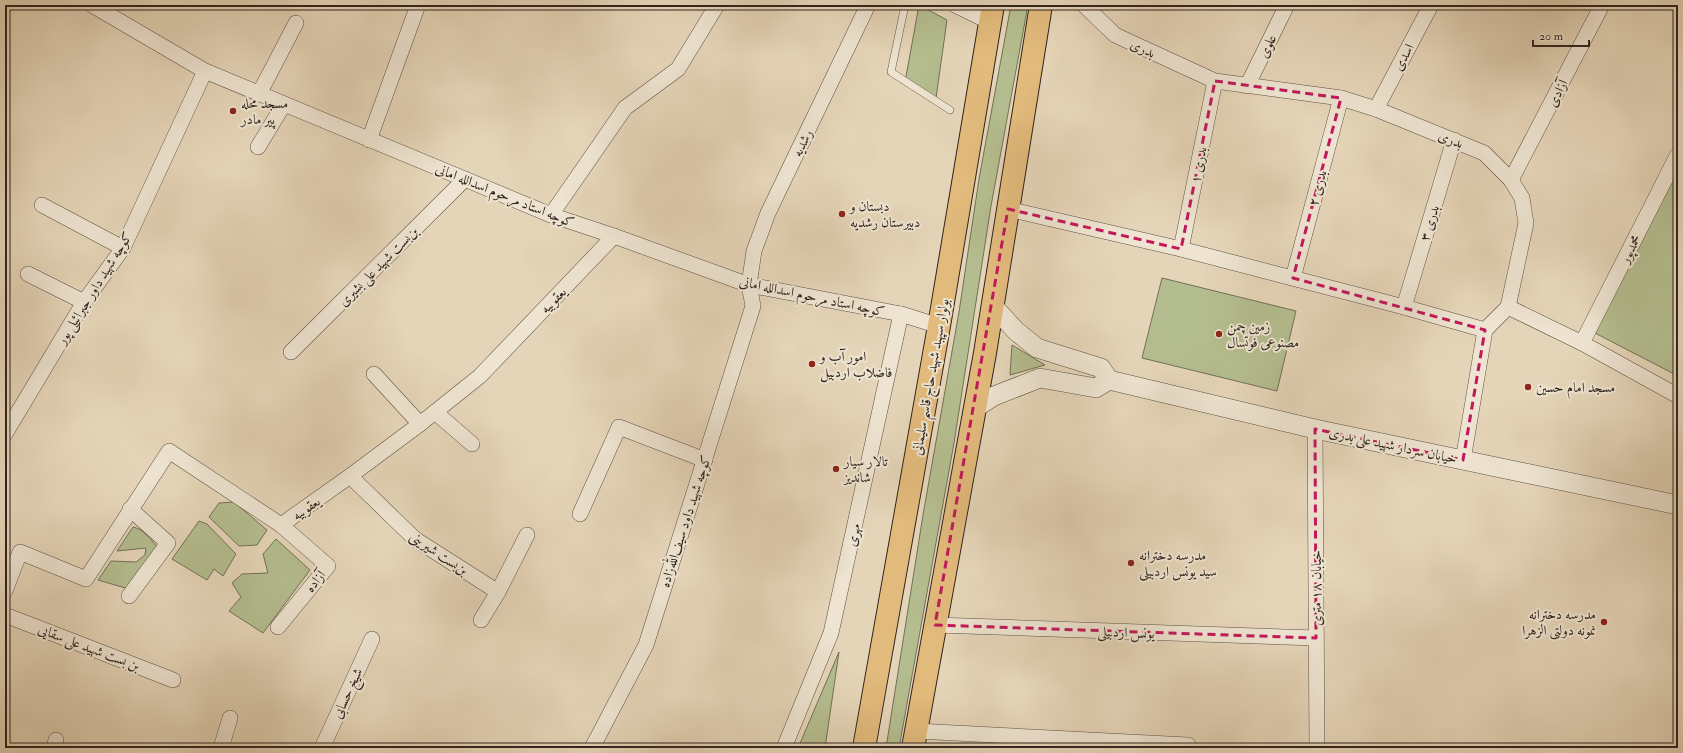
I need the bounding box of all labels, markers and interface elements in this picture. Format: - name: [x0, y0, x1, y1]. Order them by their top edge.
- scale bar: [1533, 22, 1589, 48]
- text: 20 m: [1539, 29, 1564, 44]
- street label: علوی: [1255, 32, 1280, 61]
- street label: بدری: [1128, 35, 1158, 62]
- street label: اسدی: [1389, 41, 1418, 74]
- street label: آزادی: [1543, 75, 1572, 110]
- place label: مسجد محله پیر مادر: [239, 95, 288, 130]
- marker: مسجد محله پیر مادر: [228, 106, 238, 116]
- street label: رشدیه: [789, 127, 816, 160]
- street label: بدری: [1436, 127, 1466, 152]
- street label: بدری ۱: [1187, 146, 1210, 185]
- street label: کوچه استاد مرحوم اسدالله امانی: [431, 160, 577, 235]
- street label: بدری ۲: [1305, 168, 1330, 208]
- place label: دبستان و دبیرستان رشدیه: [848, 198, 920, 231]
- street label: بدری ۳: [1416, 203, 1443, 243]
- marker: دبستان و دبیرستان رشدیه: [837, 209, 847, 219]
- street label: بن‌بست شهید علی بشیری: [335, 223, 423, 311]
- street label: کوچه شهید داور جبرائیلی پور: [52, 229, 138, 350]
- street label: محمدپور: [1615, 232, 1647, 269]
- street label: کوچه استاد مرحوم اسدالله امانی: [737, 273, 886, 324]
- street label: یعقوبیه: [537, 283, 571, 317]
- street label: بولوار سپهبد شهید حاج قاسم سلیمانی: [908, 297, 958, 458]
- place label: زمین چمن مصنوعی فوتسال: [1227, 318, 1299, 351]
- marker: زمین چمن مصنوعی فوتسال: [1214, 329, 1224, 339]
- place label: امور آب و فاضلاب اردبیل: [818, 348, 892, 383]
- marker: امور آب و فاضلاب اردبیل: [807, 359, 817, 369]
- place label: مسجد امام حسین: [1536, 379, 1615, 400]
- marker: مسجد امام حسین: [1523, 382, 1533, 392]
- street label: خیابان سردار شهید علی بدری: [1327, 424, 1458, 468]
- street label: کوچه شهید داود سیف‌الله‌زاده: [653, 452, 716, 590]
- place label: تالار سیار شاندیز: [842, 453, 888, 486]
- marker: تالار سیار شاندیز: [831, 464, 841, 474]
- street label: یعقوبیه: [289, 492, 325, 524]
- street label: مهری: [843, 522, 865, 548]
- street label: بن‌بست شیرینی: [406, 528, 471, 580]
- place label: مدرسه دخترانه سید یونس اردبیلی: [1139, 547, 1217, 581]
- street label: خیابان ۱۸ متری: [1308, 550, 1325, 626]
- marker: مدرسه دخترانه سید یونس اردبیلی: [1126, 558, 1136, 568]
- street label: آزاده: [302, 565, 331, 596]
- place label: مدرسه دخترانه نمونه دولتی الزهرا: [1522, 606, 1596, 640]
- marker: مدرسه دخترانه نمونه دولتی الزهرا: [1599, 617, 1609, 627]
- street label: بن بست شهید علی سقایی: [35, 620, 142, 676]
- street label: یونس اردبیلی: [1097, 623, 1156, 643]
- street label: شیخ حسابی: [328, 665, 370, 723]

